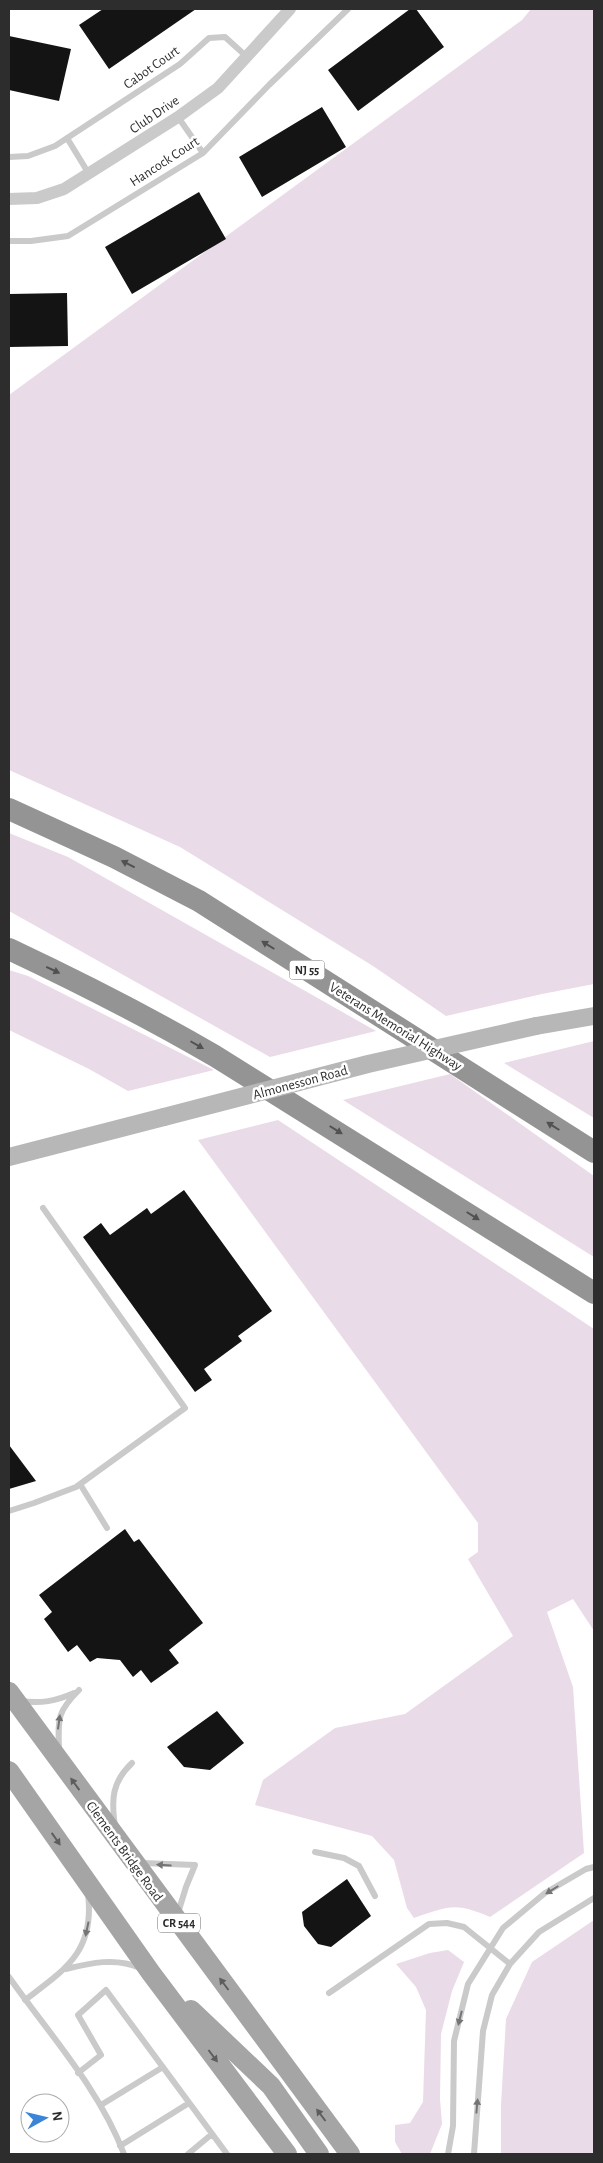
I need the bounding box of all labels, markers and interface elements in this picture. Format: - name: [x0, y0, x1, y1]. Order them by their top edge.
- street label: Cabot Court: [121, 43, 182, 92]
- street label: Club Drive: [127, 93, 182, 136]
- street label: Hancock Court: [128, 134, 202, 189]
- one-way arrow: [120, 860, 135, 868]
- one-way arrow: [262, 941, 275, 950]
- road number: NJ 55: [290, 960, 324, 980]
- one-way arrow: [46, 966, 60, 974]
- street label: Veterans Memorial Highway: [327, 980, 464, 1073]
- one-way arrow: [190, 1041, 203, 1050]
- street label: Almonesson Road: [251, 1064, 349, 1102]
- one-way arrow: [546, 1122, 560, 1131]
- one-way arrow: [329, 1125, 342, 1135]
- one-way arrow: [467, 1211, 480, 1221]
- one-way arrow: [56, 1714, 64, 1730]
- one-way arrow: [70, 1777, 80, 1790]
- street label: Clements Bridge Road: [83, 1799, 165, 1904]
- one-way arrow: [52, 1833, 61, 1846]
- one-way arrow: [156, 1861, 172, 1869]
- one-way arrow: [545, 1885, 558, 1894]
- road number: CR 544: [158, 1914, 200, 1932]
- one-way arrow: [83, 1921, 91, 1936]
- one-way arrow: [219, 1978, 229, 1991]
- one-way arrow: [456, 2010, 464, 2025]
- one-way arrow: [208, 2049, 219, 2062]
- north arrow: [20, 2093, 70, 2143]
- one-way arrow: [473, 2097, 481, 2113]
- one-way arrow: [315, 2109, 326, 2122]
- text: N: [49, 2111, 64, 2122]

